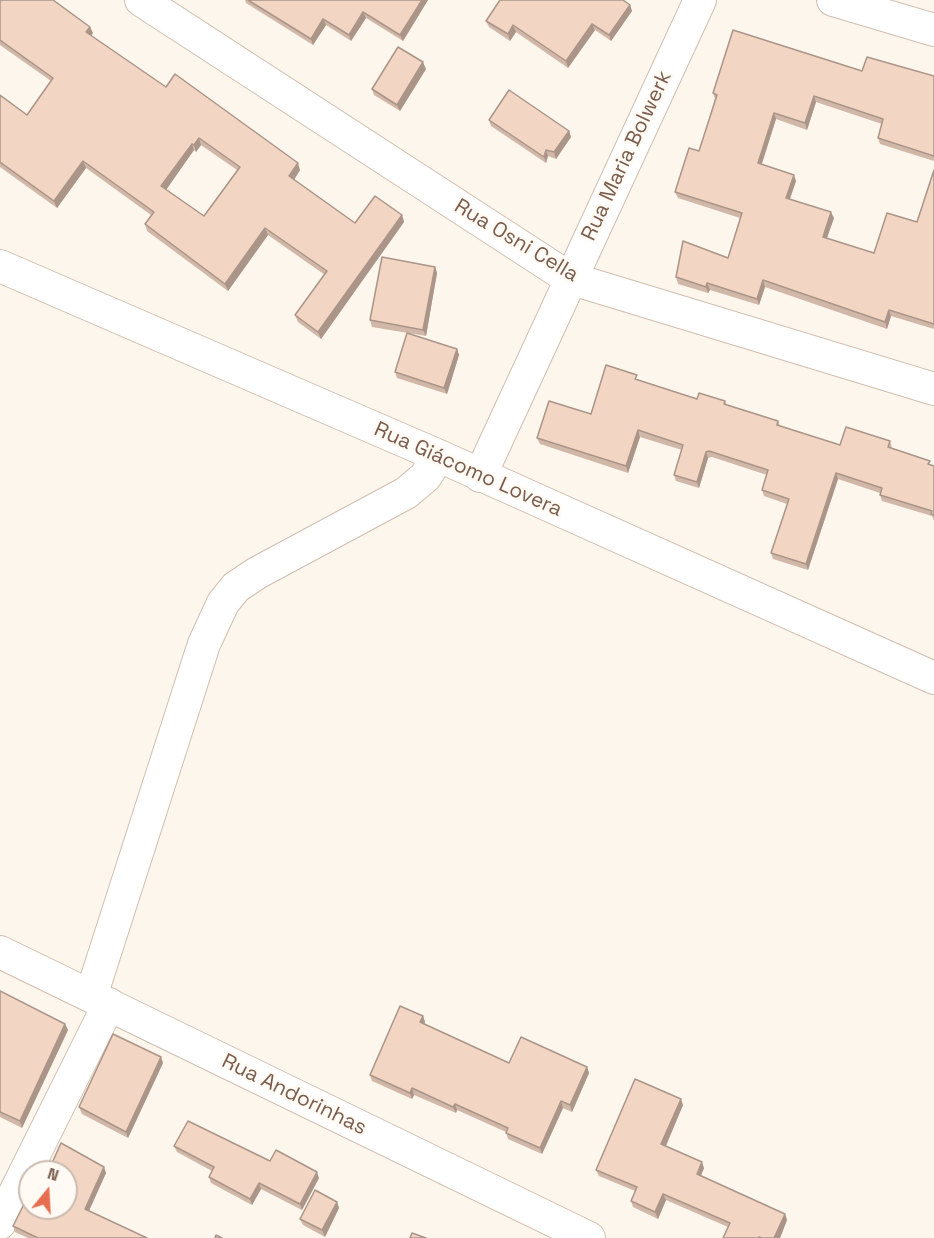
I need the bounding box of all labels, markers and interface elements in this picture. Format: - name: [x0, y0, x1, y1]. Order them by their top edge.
- street label: Rua Maria Bolwerk: [577, 67, 677, 245]
- street label: Rua Osni Cella: [449, 194, 583, 288]
- street label: Rua Giácomo Lovera: [370, 417, 566, 523]
- street label: Rua Andorinhas: [217, 1049, 371, 1141]
- north arrow: [18, 1160, 78, 1220]
- text: N: [45, 1163, 61, 1186]

